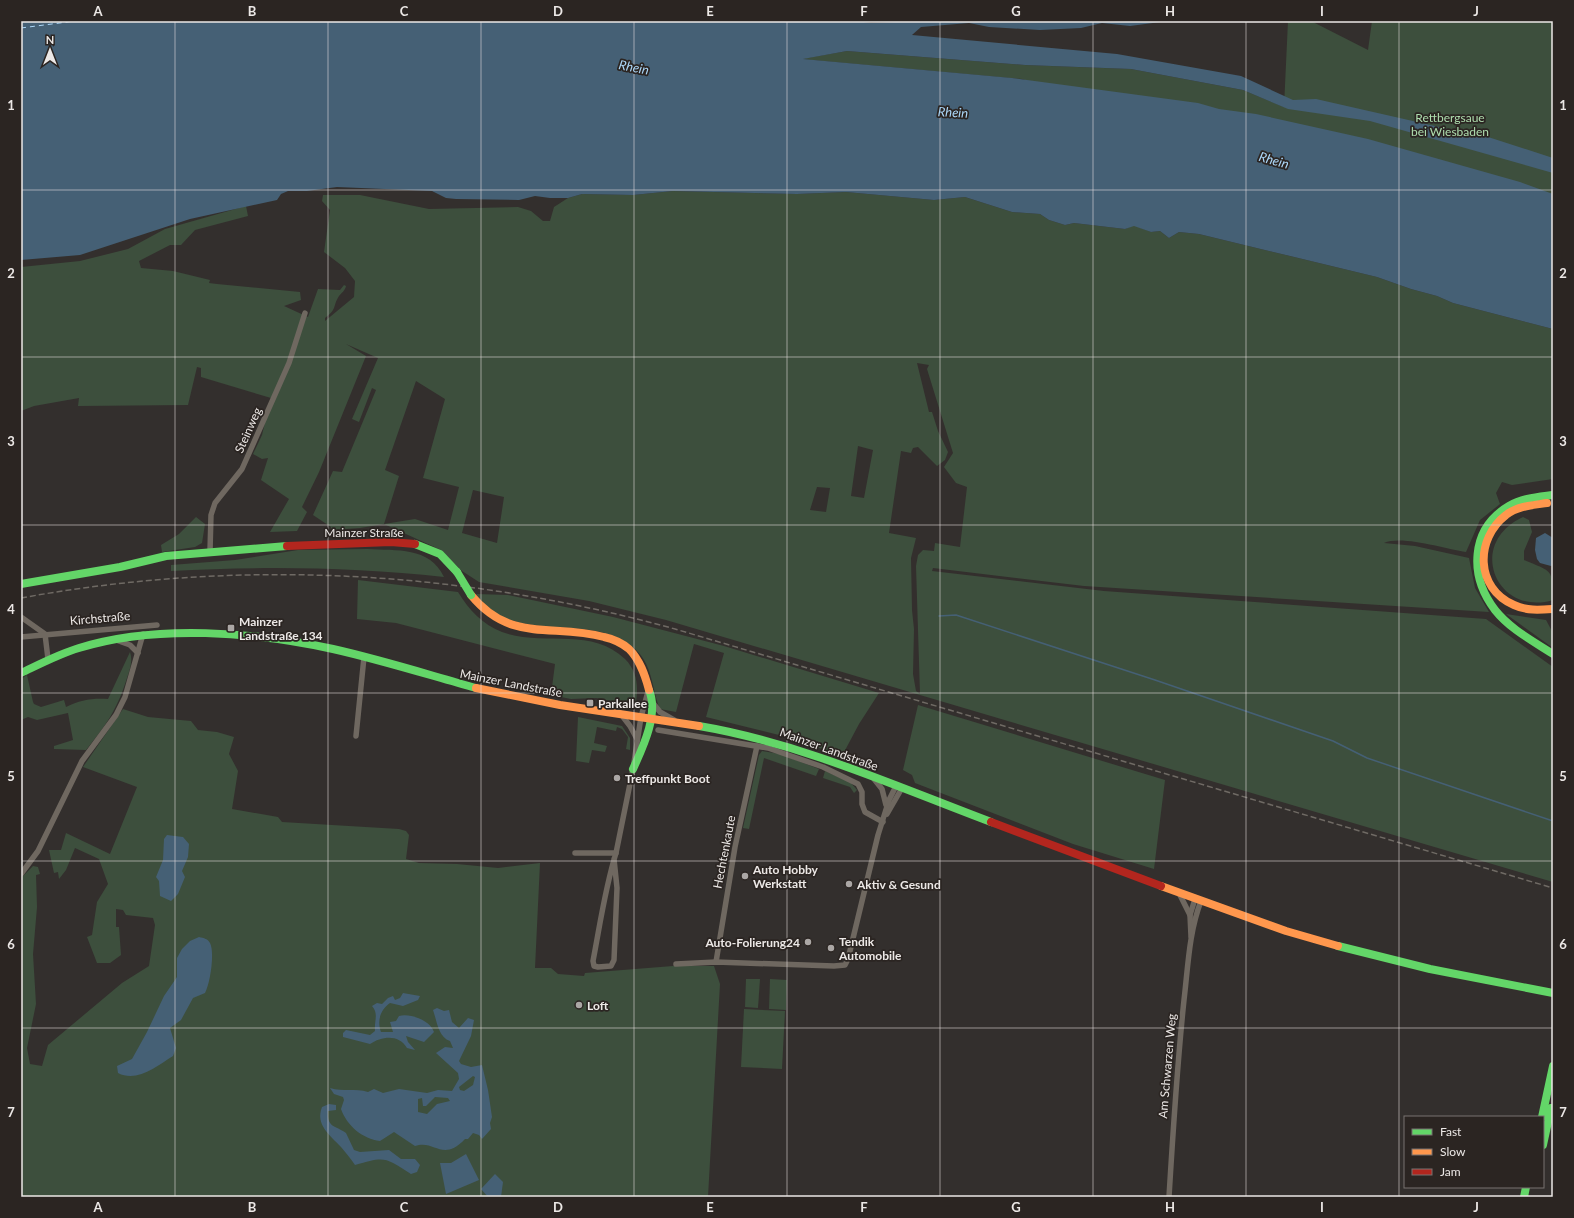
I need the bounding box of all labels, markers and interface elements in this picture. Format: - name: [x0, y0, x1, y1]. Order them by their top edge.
- text: A: [92, 3, 103, 19]
- text: B: [248, 3, 257, 19]
- text: C: [400, 3, 409, 19]
- text: D: [553, 3, 563, 19]
- text: E: [706, 3, 714, 19]
- text: F: [860, 3, 868, 19]
- text: G: [1011, 3, 1021, 19]
- text: H: [1165, 3, 1175, 19]
- text: I: [1320, 3, 1324, 19]
- text: J: [1473, 3, 1479, 19]
- north arrow: [30, 30, 70, 70]
- text: N: [46, 33, 54, 46]
- water label: Rhein: [618, 56, 651, 78]
- text: 1: [7, 97, 15, 113]
- text: 1: [1559, 97, 1567, 113]
- water label: Rhein: [937, 103, 969, 121]
- park label: Rettbergsaue bei Wiesbaden: [1411, 110, 1489, 139]
- water label: Rhein: [1257, 148, 1291, 172]
- text: 2: [7, 265, 15, 281]
- text: 2: [1559, 265, 1567, 281]
- street label: Steinweg: [231, 405, 265, 455]
- text: 3: [7, 433, 15, 449]
- text: 3: [1559, 433, 1567, 449]
- street label: Mainzer Straße: [324, 525, 404, 540]
- text: 4: [7, 601, 15, 617]
- text: 4: [1559, 601, 1567, 617]
- street label: Kirchstraße: [69, 608, 131, 628]
- place label: Mainzer Landstraße 134: [239, 614, 323, 643]
- marker: Mainzer Landstraße 134: [226, 623, 236, 633]
- street label: Mainzer Landstraße: [459, 666, 563, 700]
- place label: Parkallee: [598, 696, 648, 711]
- marker: Parkallee: [585, 698, 595, 708]
- street label: Mainzer Landstraße: [778, 724, 880, 774]
- text: 5: [7, 768, 15, 784]
- text: 5: [1559, 768, 1567, 784]
- place label: Treffpunkt Boot: [625, 771, 710, 786]
- marker: Treffpunkt Boot: [612, 773, 622, 783]
- street label: Hechtenkaute: [710, 814, 738, 890]
- place label: Auto Hobby Werkstatt: [752, 862, 819, 891]
- marker: Auto Hobby Werkstatt: [740, 871, 750, 881]
- place label: Aktiv & Gesund: [856, 877, 941, 892]
- marker: Aktiv & Gesund: [844, 879, 854, 889]
- place label: Tendik Automobile: [838, 934, 902, 963]
- place label: Auto-Folierung24: [704, 935, 800, 950]
- text: 6: [7, 936, 15, 952]
- text: 6: [1559, 936, 1567, 952]
- marker: Auto-Folierung24: [803, 937, 813, 947]
- marker: Tendik Automobile: [826, 943, 836, 953]
- place label: Loft: [587, 998, 609, 1013]
- marker: Loft: [574, 1000, 584, 1010]
- street label: Am Schwarzen Weg: [1155, 1013, 1179, 1119]
- text: 7: [7, 1104, 15, 1120]
- text: 7: [1559, 1104, 1567, 1120]
- legend: [1404, 1116, 1544, 1188]
- text: Fast: [1440, 1124, 1462, 1139]
- text: Slow: [1440, 1144, 1466, 1159]
- text: Jam: [1440, 1164, 1461, 1179]
- text: A: [92, 1199, 103, 1215]
- text: B: [248, 1199, 257, 1215]
- text: C: [400, 1199, 409, 1215]
- text: D: [553, 1199, 563, 1215]
- text: E: [706, 1199, 714, 1215]
- text: F: [860, 1199, 868, 1215]
- text: G: [1011, 1199, 1021, 1215]
- text: H: [1165, 1199, 1175, 1215]
- text: I: [1320, 1199, 1324, 1215]
- text: J: [1473, 1199, 1479, 1215]

